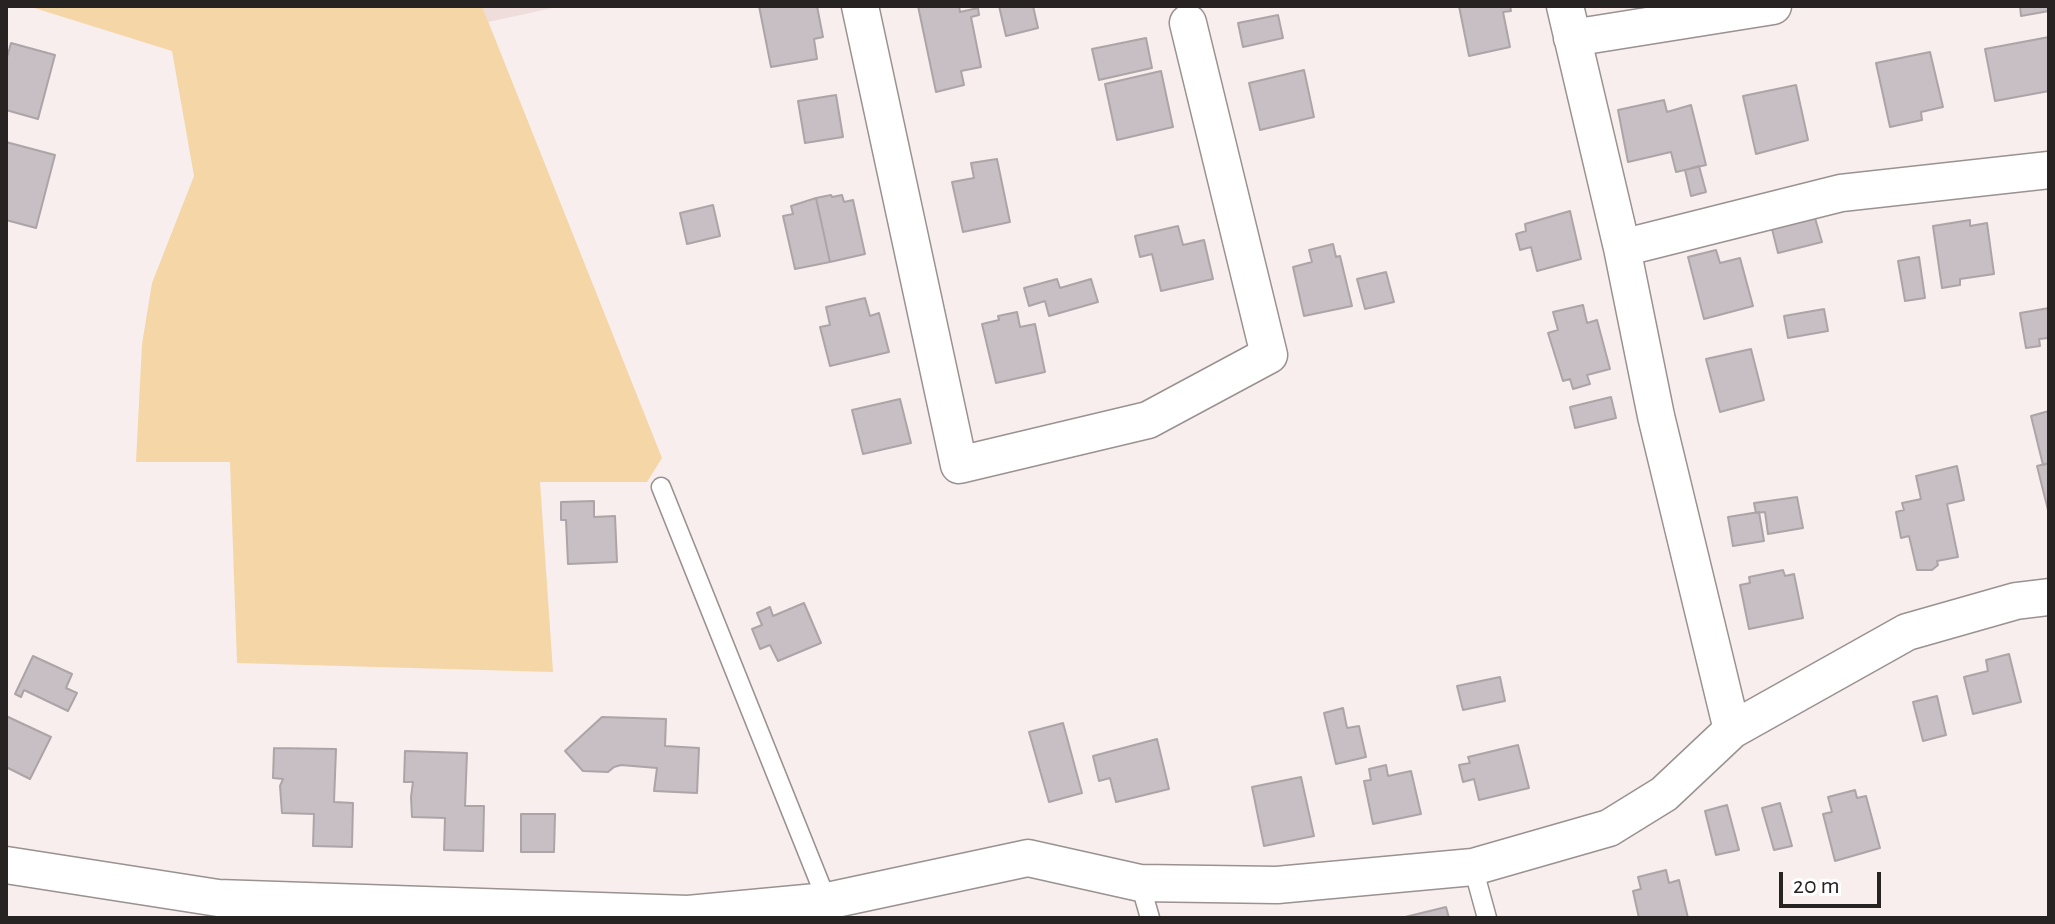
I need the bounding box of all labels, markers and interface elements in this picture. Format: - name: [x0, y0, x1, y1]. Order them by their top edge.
- scale bar: [1783, 856, 1885, 906]
- text: 20 m: [1793, 874, 1840, 898]

